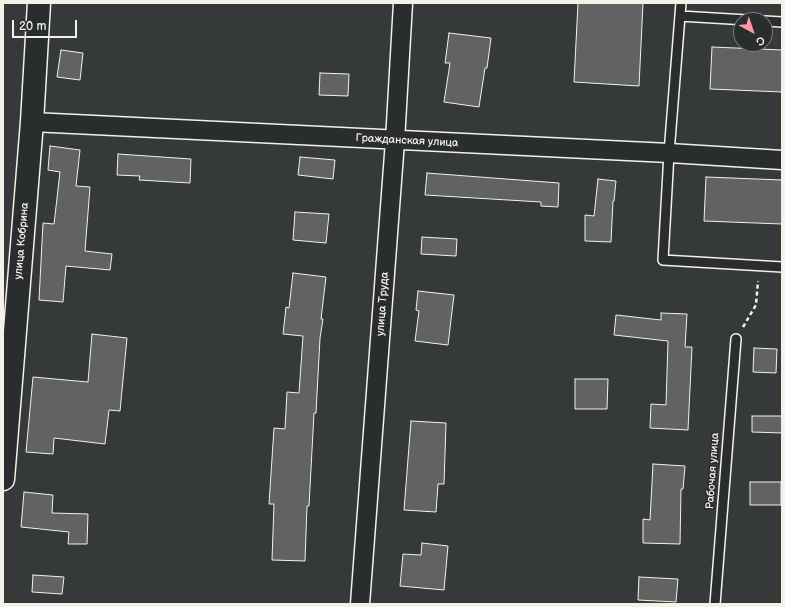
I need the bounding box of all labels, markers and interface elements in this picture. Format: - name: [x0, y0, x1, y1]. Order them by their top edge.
- scale bar: [14, 12, 79, 38]
- north arrow: [733, 12, 773, 52]
- text: 20 m: [19, 19, 46, 34]
- text: С: [753, 33, 768, 48]
- street label: Гражданская улица: [355, 132, 459, 150]
- street label: улица Кобрина: [12, 202, 32, 280]
- street label: улица Труда: [374, 271, 392, 337]
- street label: Рабочая улица: [704, 432, 722, 510]

